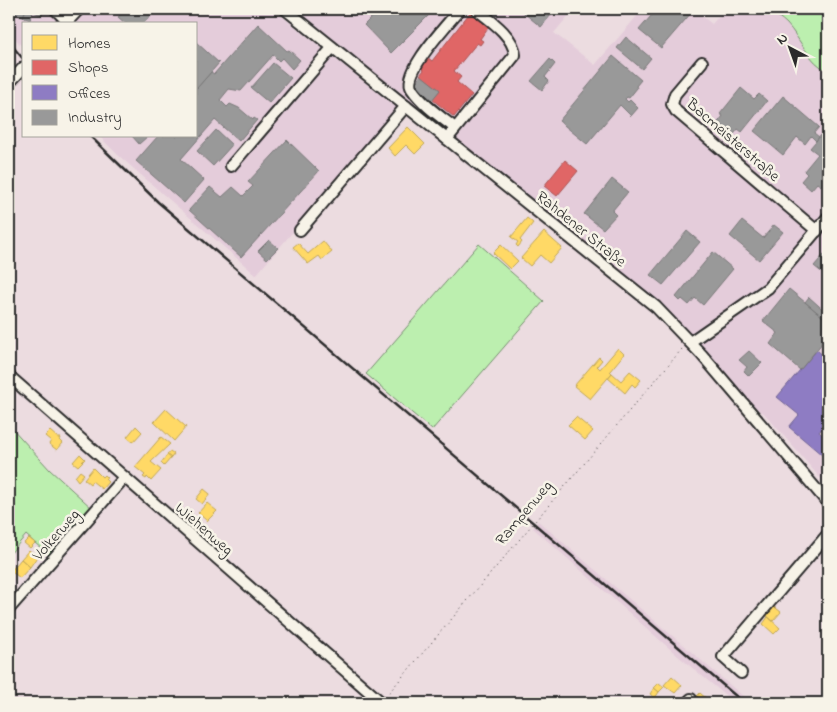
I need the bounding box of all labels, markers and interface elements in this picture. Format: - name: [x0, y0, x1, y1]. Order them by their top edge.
- legend: [22, 22, 198, 138]
- north arrow: [764, 22, 814, 72]
- text: N: [772, 28, 793, 50]
- text: Homes: [68, 33, 111, 55]
- text: Shops: [68, 57, 108, 79]
- text: Offices: [68, 83, 110, 105]
- street label: Bacmeisterstraße: [680, 92, 785, 189]
- text: Industry: [68, 107, 122, 130]
- street label: Rahdener Straße: [530, 186, 632, 274]
- street label: Rampenweg: [490, 475, 559, 551]
- street label: Wiehenweg: [169, 497, 238, 562]
- street label: Volkerweg: [26, 504, 86, 567]

